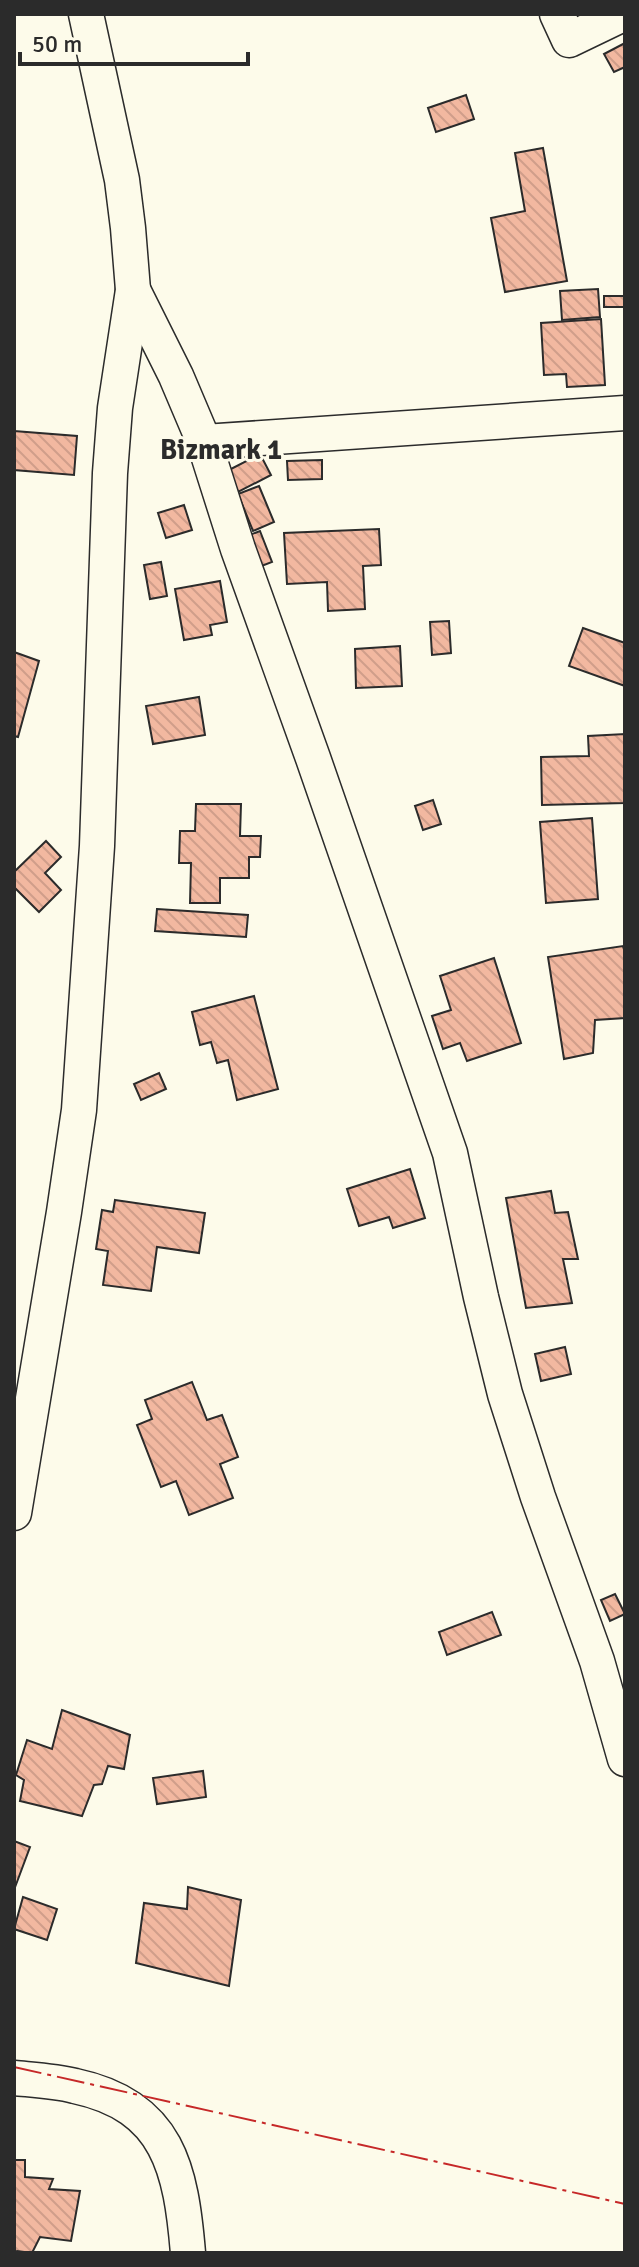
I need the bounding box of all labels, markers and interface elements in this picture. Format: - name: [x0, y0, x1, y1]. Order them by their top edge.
- scale bar: [20, 16, 248, 66]
- text: 50 m: [32, 29, 82, 59]
- district label: Bizmark 1: [160, 433, 282, 467]

